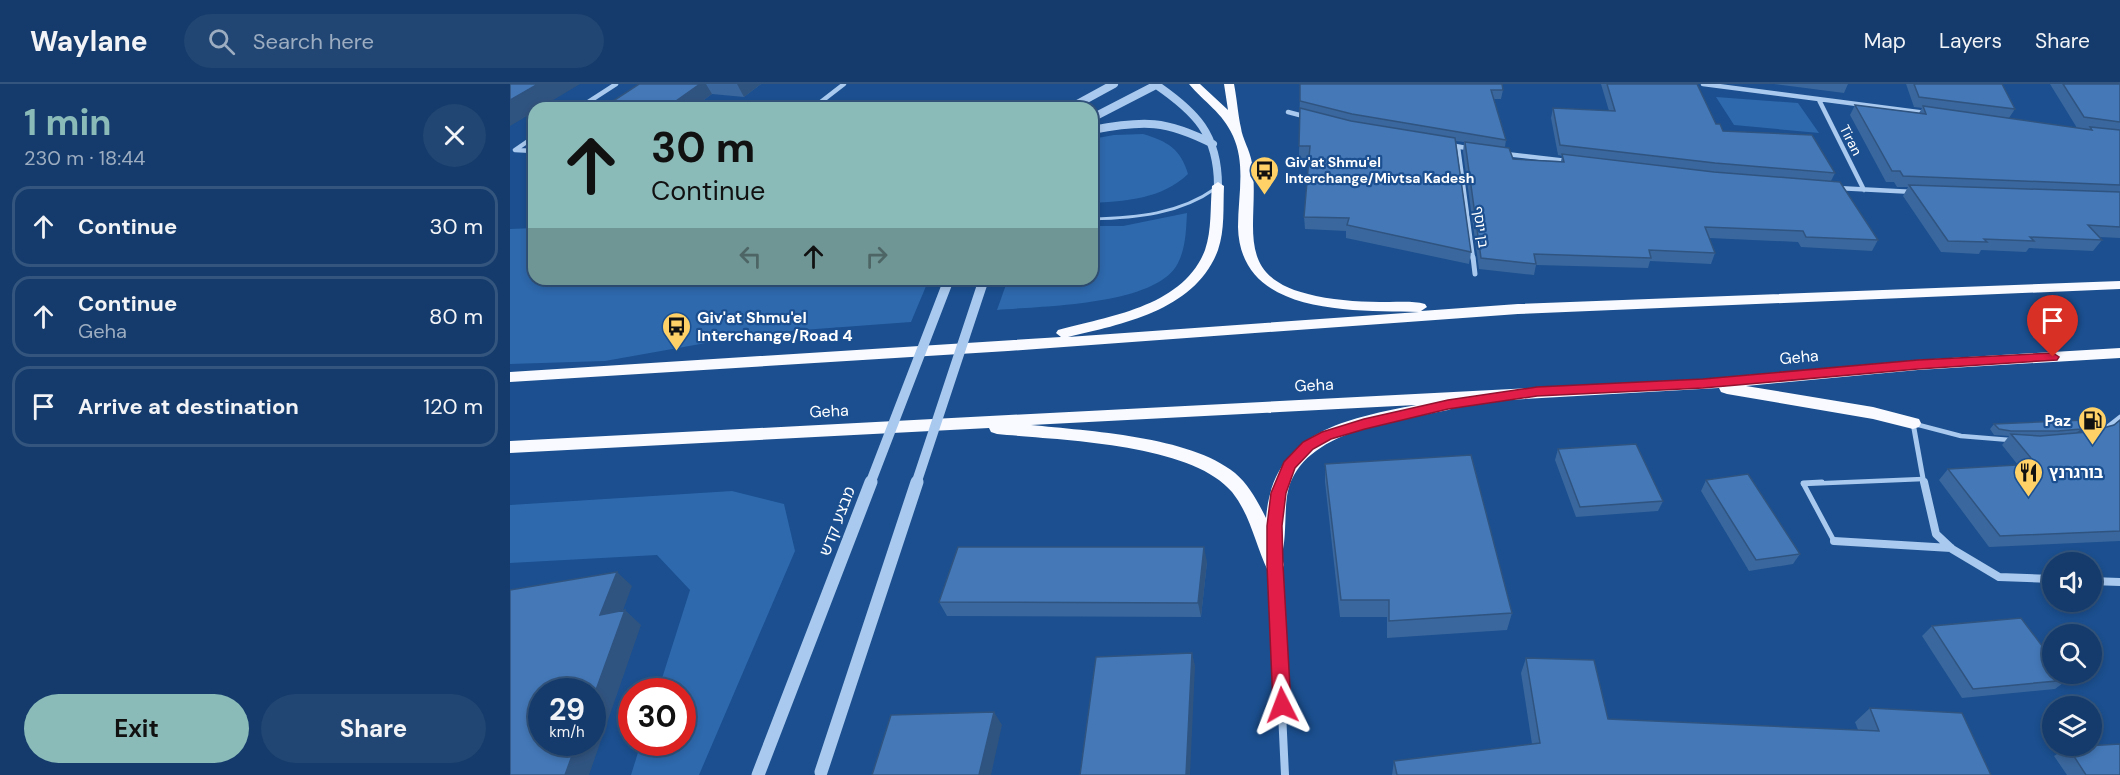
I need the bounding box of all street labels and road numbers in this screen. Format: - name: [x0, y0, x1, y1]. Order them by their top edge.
- street label: Tiran: [1836, 122, 1866, 158]
- street label: בן יוסף: [1469, 205, 1493, 249]
- street label: Geha: [1779, 345, 1819, 369]
- street label: Geha: [1294, 373, 1334, 397]
- street label: Geha: [809, 399, 849, 423]
- street label: מבצע קדש: [814, 483, 860, 559]

